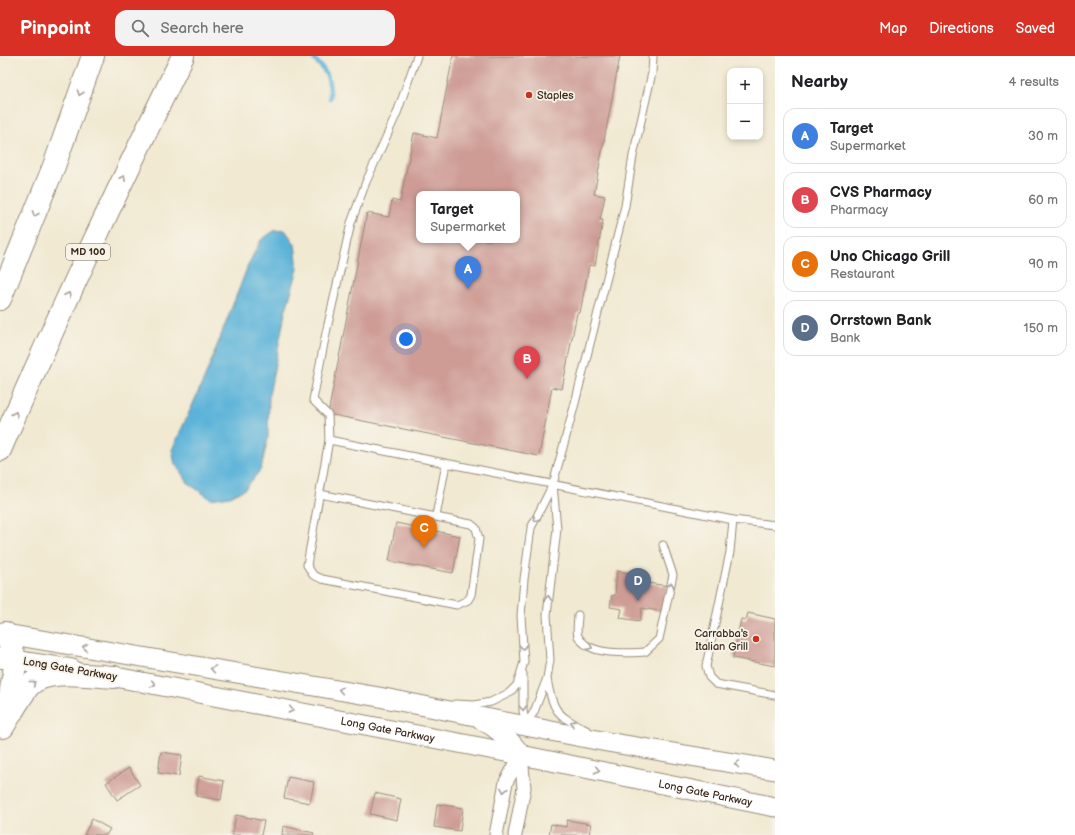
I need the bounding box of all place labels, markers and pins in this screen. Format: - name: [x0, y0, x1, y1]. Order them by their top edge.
- place label: Staples: [537, 89, 574, 102]
- marker: Staples: [524, 90, 534, 100]
- pin: A: [455, 256, 481, 289]
- pin: B: [514, 346, 540, 379]
- pin: C: [411, 515, 437, 548]
- pin: D: [625, 568, 651, 601]
- place label: Carrabba's Italian Grill: [694, 627, 749, 653]
- marker: Carrabba's Italian Grill: [751, 634, 761, 644]

